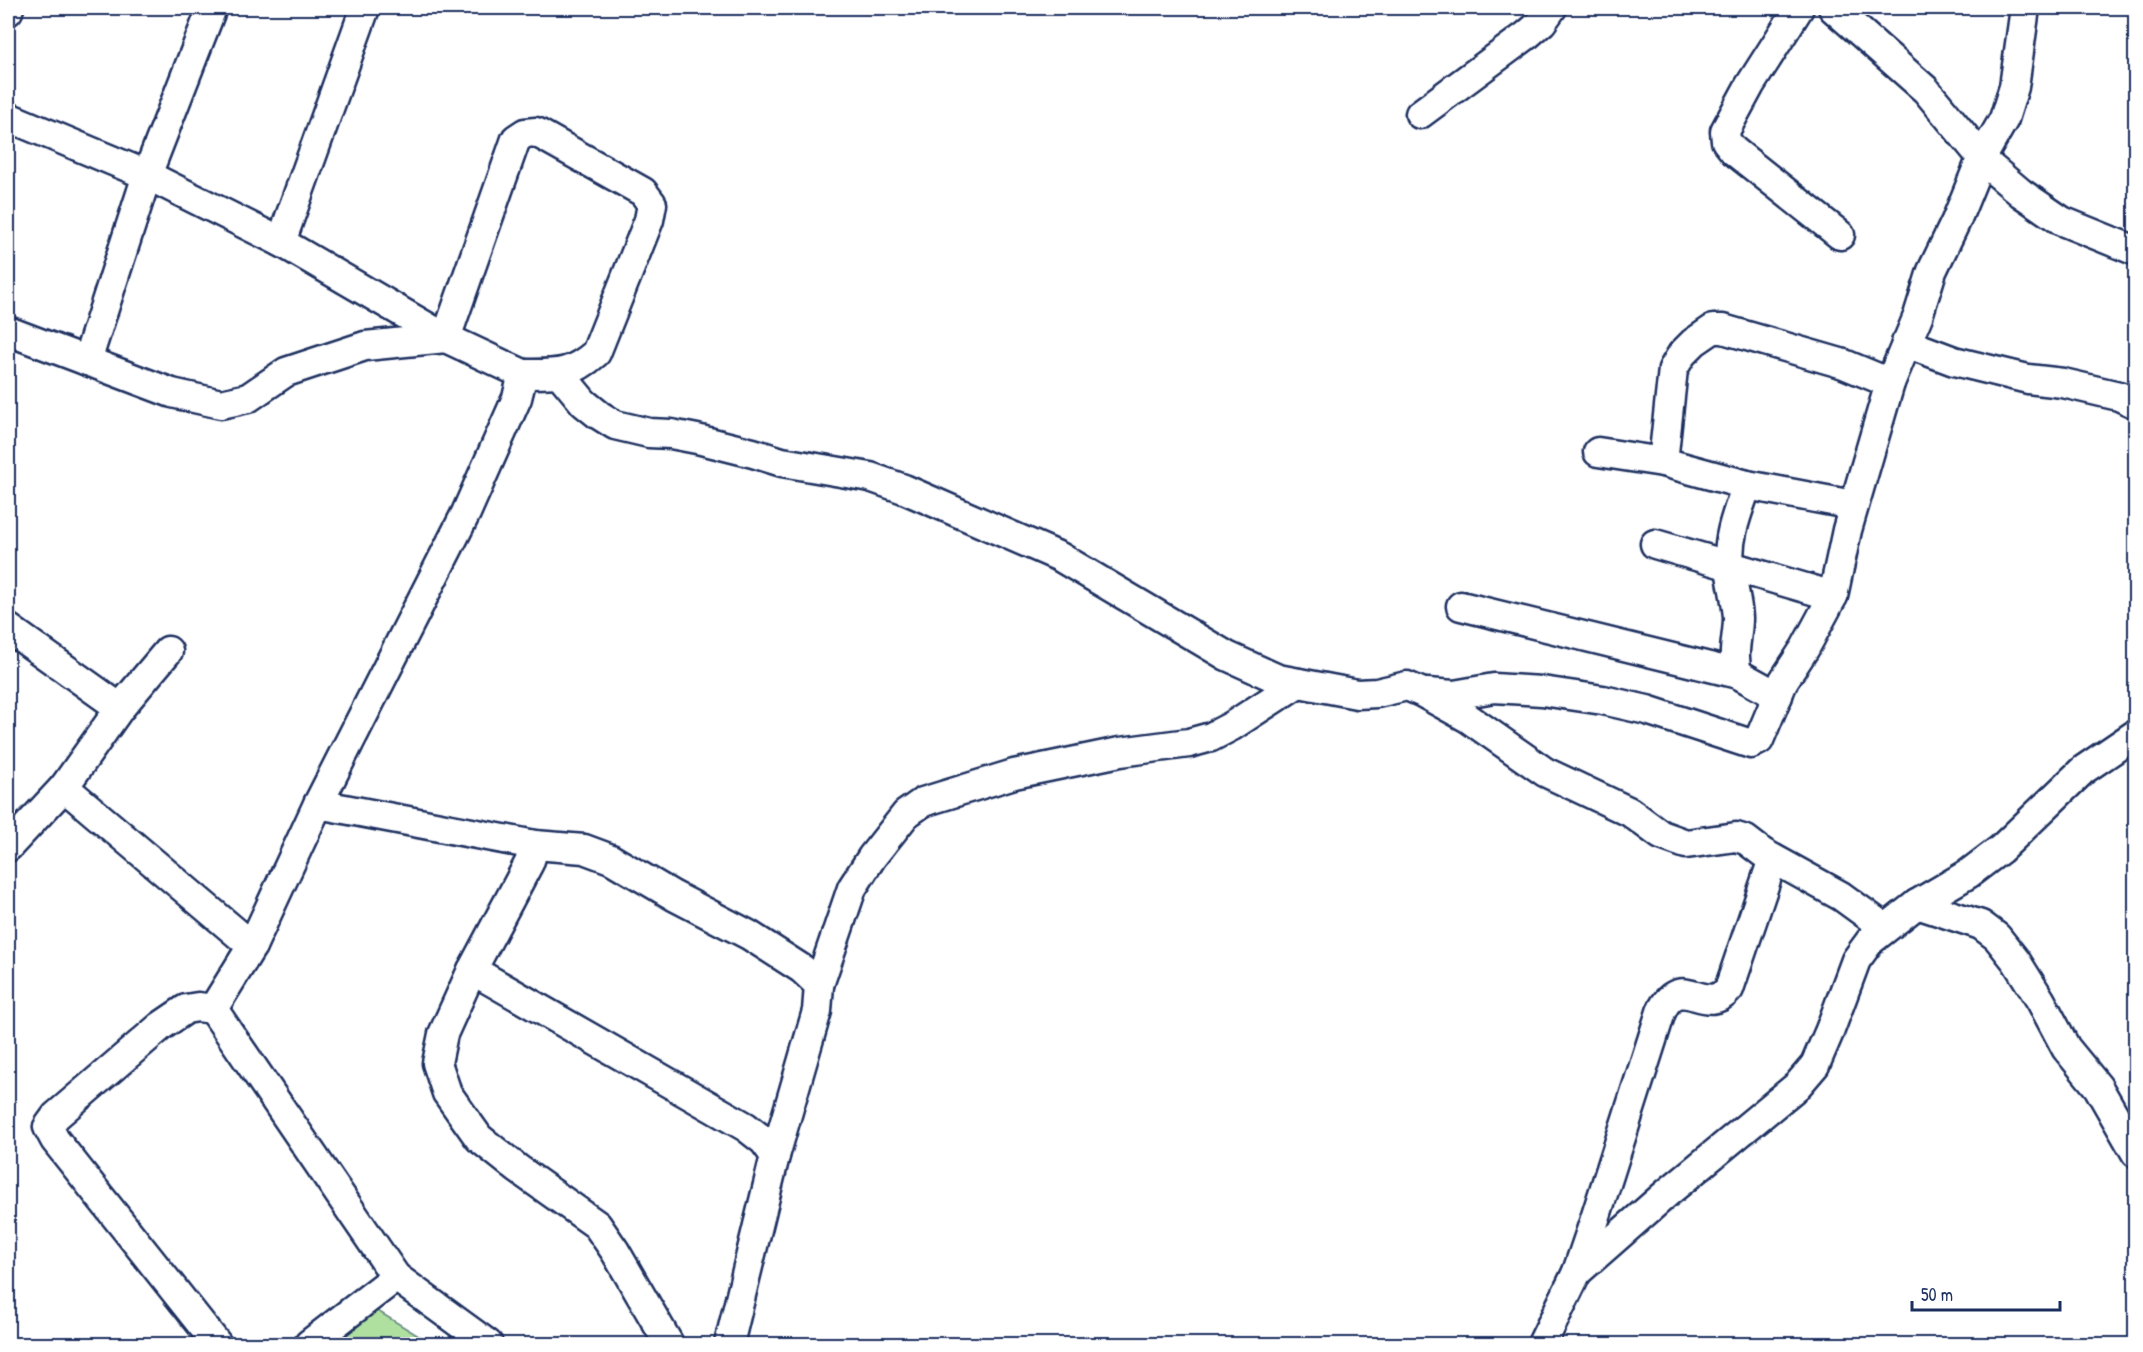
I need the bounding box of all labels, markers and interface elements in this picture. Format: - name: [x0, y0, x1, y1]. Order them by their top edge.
- scale bar: [1912, 1274, 2060, 1312]
- text: 50 m: [1921, 1282, 1953, 1307]

